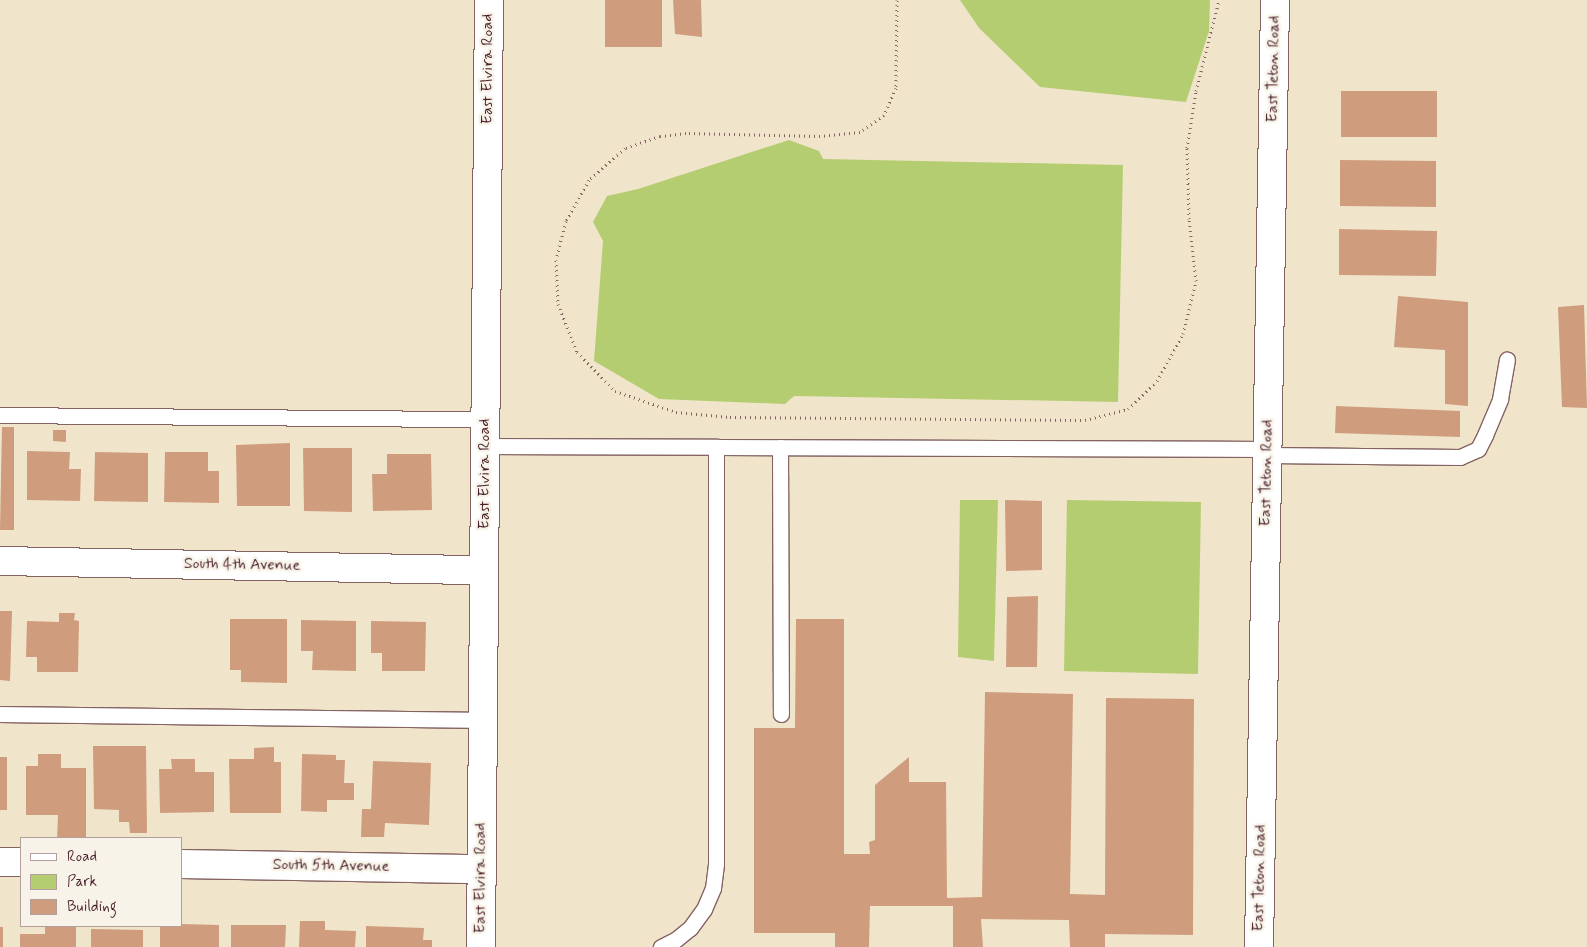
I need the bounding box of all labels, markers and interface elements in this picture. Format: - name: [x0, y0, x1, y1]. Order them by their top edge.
- street label: East Elvira Road: [478, 14, 498, 124]
- street label: East Teton Road: [1263, 15, 1285, 123]
- street label: East Elvira Road: [475, 419, 495, 529]
- street label: East Teton Road: [1256, 419, 1278, 527]
- street label: South 4th Avenue: [184, 554, 300, 576]
- street label: East Elvira Road: [471, 823, 491, 933]
- street label: East Teton Road: [1249, 824, 1271, 932]
- legend: [20, 837, 182, 927]
- text: Road: [67, 847, 97, 867]
- street label: South 5th Avenue: [273, 855, 389, 877]
- text: Park: [67, 872, 97, 892]
- text: Building: [67, 897, 117, 917]

